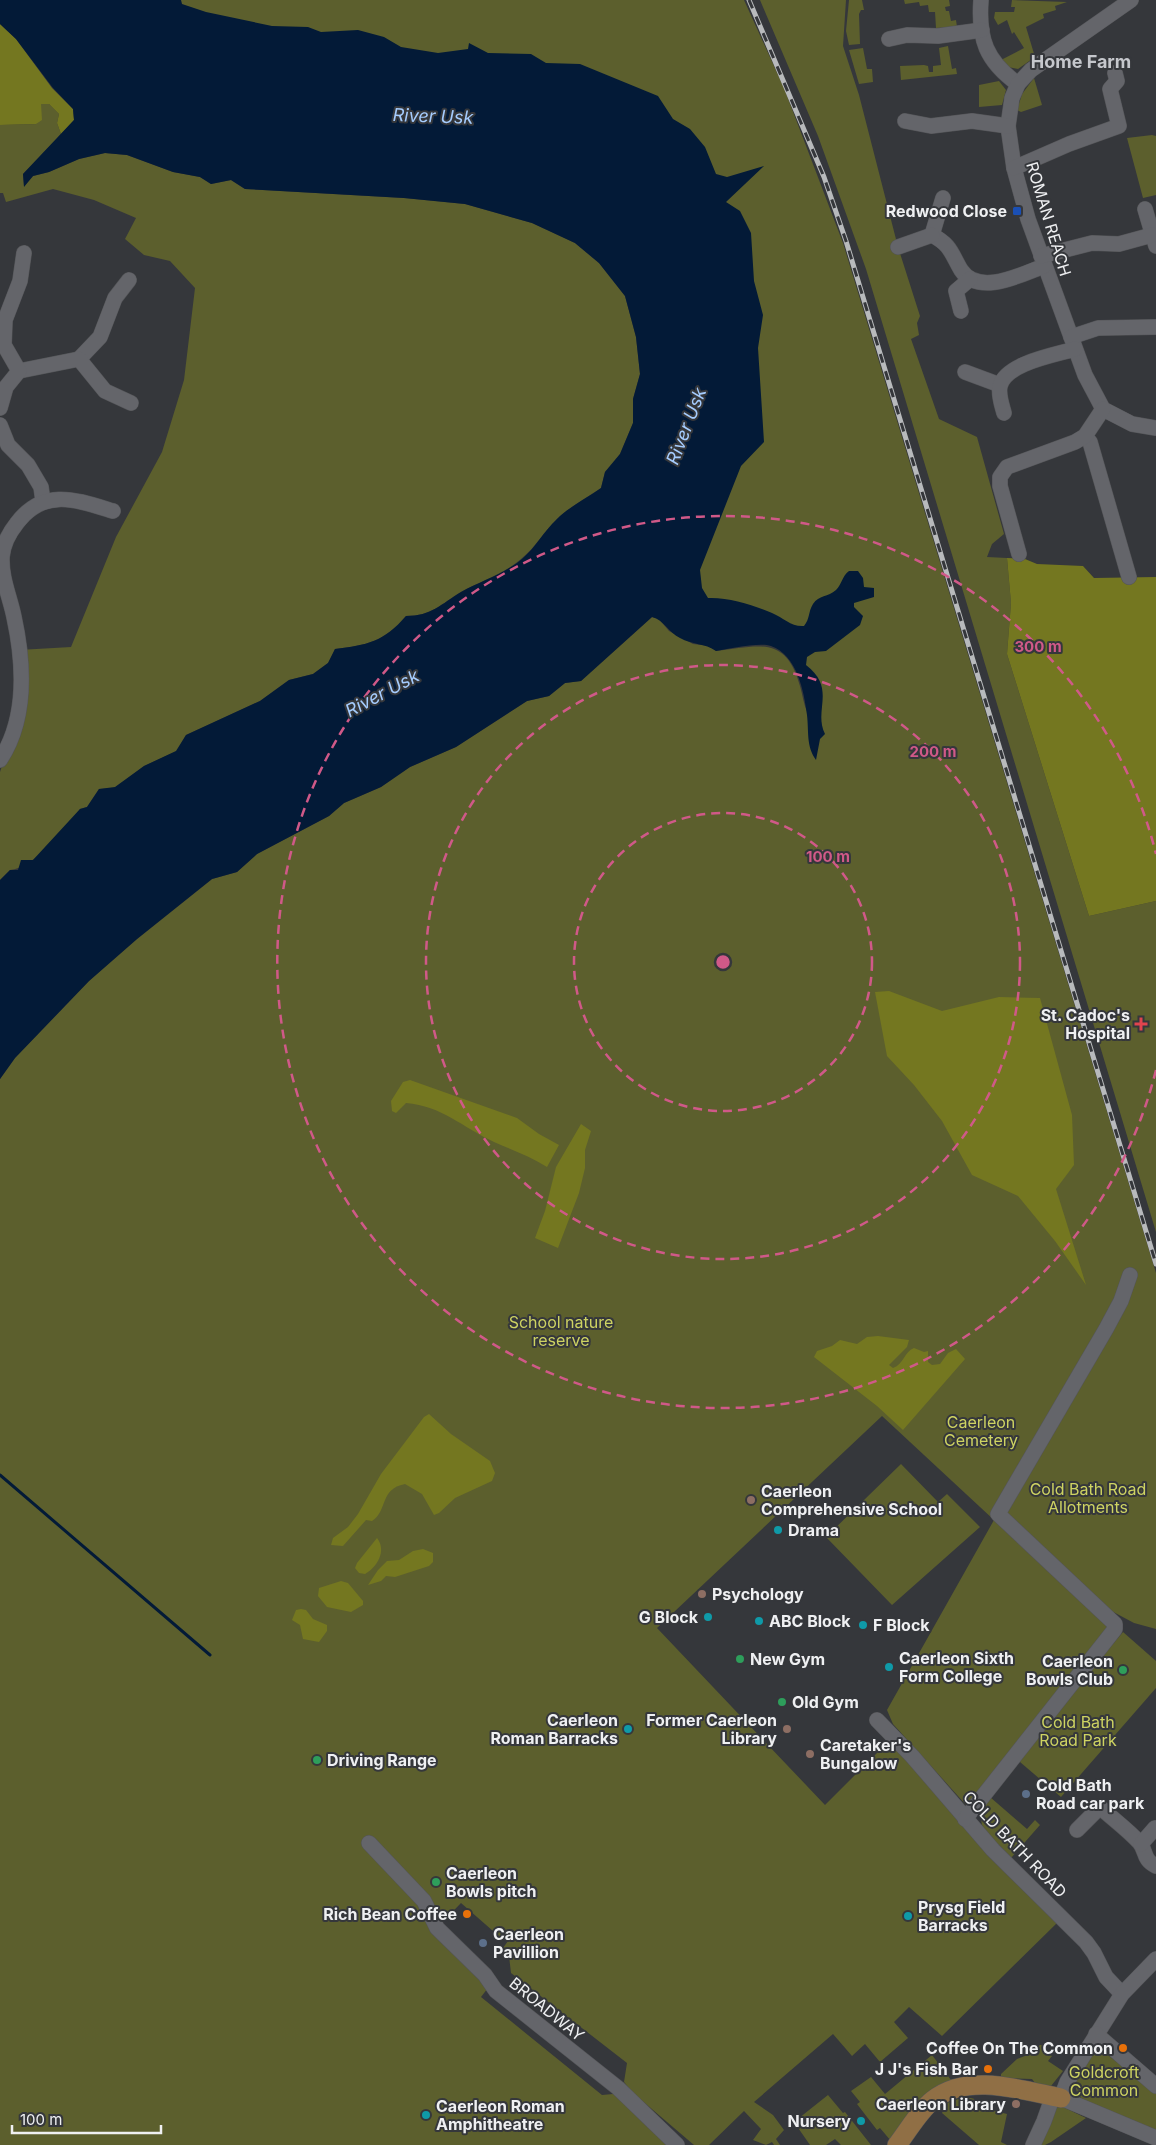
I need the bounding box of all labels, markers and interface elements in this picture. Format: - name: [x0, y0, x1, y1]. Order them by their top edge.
- district label: Home Farm: [1031, 51, 1131, 72]
- water label: River Usk: [392, 104, 475, 128]
- street label: ROMAN REACH: [1022, 159, 1076, 279]
- place label: Redwood Close: [886, 201, 1007, 221]
- marker: Redwood Close: [1011, 205, 1023, 217]
- water label: River Usk: [662, 384, 711, 467]
- text: 300 m: [1014, 637, 1062, 656]
- water label: River Usk: [341, 664, 424, 721]
- text: 200 m: [910, 742, 956, 761]
- text: 100 m: [806, 847, 850, 866]
- centre of rings: [714, 953, 732, 971]
- place label: St. Cadoc's Hospital: [1041, 1005, 1130, 1043]
- marker: St. Cadoc's Hospital: [1134, 1017, 1148, 1031]
- park label: School nature reserve: [509, 1312, 613, 1350]
- park label: Caerleon Cemetery: [944, 1412, 1018, 1450]
- park label: Cold Bath Road Allotments: [1030, 1479, 1146, 1517]
- place label: Caerleon Comprehensive School: [761, 1481, 942, 1519]
- marker: Caerleon Comprehensive School: [745, 1494, 757, 1506]
- place label: Drama: [788, 1520, 839, 1540]
- marker: Drama: [772, 1524, 784, 1536]
- place label: Psychology: [712, 1584, 804, 1604]
- marker: Psychology: [696, 1588, 708, 1600]
- place label: G Block: [639, 1607, 699, 1627]
- marker: G Block: [702, 1611, 714, 1623]
- place label: ABC Block: [769, 1611, 851, 1631]
- marker: ABC Block: [753, 1615, 765, 1627]
- place label: F Block: [873, 1615, 930, 1635]
- marker: F Block: [857, 1619, 869, 1631]
- place label: Caerleon Sixth Form College: [899, 1648, 1014, 1686]
- place label: New Gym: [750, 1649, 825, 1669]
- place label: Caerleon Bowls Club: [1026, 1651, 1113, 1689]
- marker: New Gym: [734, 1653, 746, 1665]
- marker: Caerleon Sixth Form College: [883, 1661, 895, 1673]
- marker: Caerleon Bowls Club: [1117, 1664, 1129, 1676]
- place label: Old Gym: [792, 1692, 859, 1712]
- marker: Old Gym: [776, 1696, 788, 1708]
- place label: Caerleon Roman Barracks: [490, 1710, 618, 1748]
- place label: Former Caerleon Library: [646, 1710, 777, 1748]
- park label: Cold Bath Road Park: [1039, 1712, 1117, 1750]
- marker: Caerleon Roman Barracks: [622, 1723, 634, 1735]
- marker: Former Caerleon Library: [781, 1723, 793, 1735]
- place label: Caretaker's Bungalow: [820, 1735, 911, 1773]
- marker: Caretaker's Bungalow: [804, 1748, 816, 1760]
- place label: Driving Range: [327, 1750, 437, 1770]
- marker: Driving Range: [311, 1754, 323, 1766]
- place label: Cold Bath Road car park: [1036, 1775, 1145, 1813]
- street label: COLD BATH ROAD: [959, 1787, 1071, 1901]
- marker: Cold Bath Road car park: [1020, 1788, 1032, 1800]
- place label: Caerleon Bowls pitch: [446, 1863, 536, 1901]
- marker: Caerleon Bowls pitch: [430, 1876, 442, 1888]
- place label: Prysg Field Barracks: [918, 1897, 1005, 1935]
- place label: Rich Bean Coffee: [323, 1904, 457, 1924]
- marker: Rich Bean Coffee: [461, 1908, 473, 1920]
- marker: Prysg Field Barracks: [902, 1910, 914, 1922]
- place label: Caerleon Pavillion: [493, 1924, 564, 1962]
- marker: Caerleon Pavillion: [477, 1937, 489, 1949]
- street label: BROADWAY: [505, 1973, 589, 2045]
- place label: Coffee On The Common: [926, 2038, 1113, 2058]
- marker: Coffee On The Common: [1117, 2042, 1129, 2054]
- place label: J J's Fish Bar: [875, 2059, 978, 2079]
- park label: Goldcroft Common: [1069, 2062, 1139, 2100]
- marker: J J's Fish Bar: [982, 2063, 994, 2075]
- place label: Caerleon Library: [876, 2094, 1006, 2114]
- place label: Caerleon Roman Amphitheatre: [436, 2096, 565, 2134]
- marker: Caerleon Library: [1010, 2098, 1022, 2110]
- scale bar: [12, 2102, 161, 2134]
- marker: Caerleon Roman Amphitheatre: [420, 2109, 432, 2121]
- text: 100 m: [20, 2110, 62, 2129]
- place label: Nursery: [787, 2111, 851, 2131]
- marker: Nursery: [855, 2115, 867, 2127]

